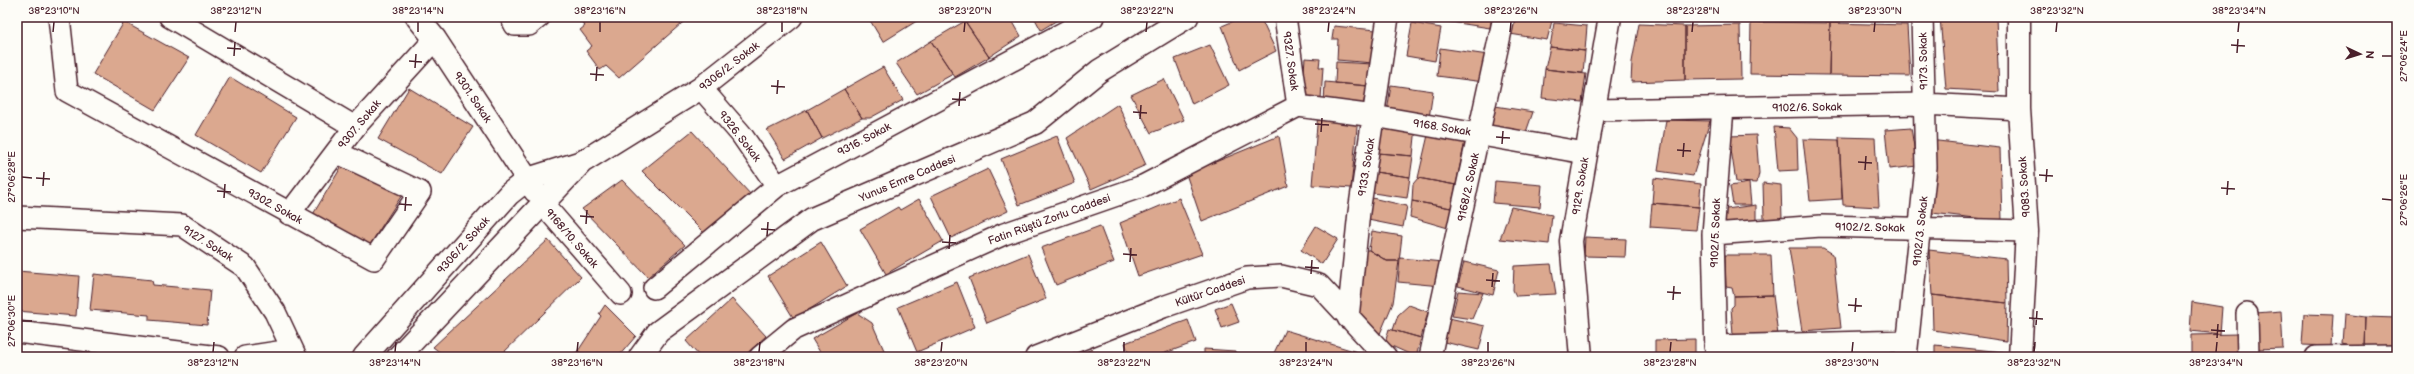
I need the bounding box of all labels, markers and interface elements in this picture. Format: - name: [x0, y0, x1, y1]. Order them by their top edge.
- text: 38°23'10"N: [28, 5, 80, 17]
- text: 38°23'12"N: [210, 5, 262, 17]
- text: 38°23'14"N: [392, 5, 444, 17]
- text: 38°23'16"N: [574, 5, 626, 17]
- text: 38°23'18"N: [756, 5, 808, 17]
- text: 38°23'20"N: [938, 5, 992, 17]
- text: 38°23'22"N: [1120, 5, 1174, 17]
- text: 38°23'24"N: [1302, 5, 1356, 17]
- text: 38°23'26"N: [1484, 5, 1538, 17]
- text: 38°23'28"N: [1666, 5, 1720, 17]
- text: 38°23'30"N: [1848, 5, 1902, 17]
- text: 38°23'32"N: [2030, 5, 2084, 17]
- text: 38°23'34"N: [2212, 5, 2266, 17]
- text: 27°06'24"E: [2398, 30, 2410, 82]
- street label: 9327. Sokak: [1280, 31, 1301, 92]
- street label: 9173. Sokak: [1916, 32, 1930, 90]
- north arrow: [2340, 34, 2380, 74]
- street label: 9306/2. Sokak: [697, 39, 762, 94]
- text: N: [2363, 50, 2376, 59]
- street label: 9301. Sokak: [451, 69, 495, 126]
- street label: 9307. Sokak: [335, 97, 384, 151]
- street label: 9102/6. Sokak: [1772, 100, 1843, 115]
- street label: 9326. Sokak: [716, 108, 764, 165]
- street label: 9168. Sokak: [1412, 117, 1472, 139]
- street label: 9316. Sokak: [835, 120, 894, 159]
- street label: 9133. Sokak: [1355, 136, 1378, 197]
- text: 27°06'28"E: [6, 151, 18, 203]
- street label: 9168/2. Sokak: [1455, 151, 1482, 223]
- street label: Yunus Emre Caddesi: [856, 152, 957, 205]
- street label: 9129. Sokak: [1570, 156, 1592, 216]
- street label: 9083. Sokak: [2016, 156, 2033, 218]
- text: 27°06'26"E: [2398, 174, 2410, 226]
- street label: 9302. Sokak: [245, 186, 305, 227]
- street label: Fatin Rüştü Zorlu Caddesi: [986, 191, 1112, 248]
- street label: 9102/3. Sokak: [1910, 195, 1931, 267]
- street label: 9102/5. Sokak: [1708, 197, 1723, 268]
- street label: 9168/10. Sokak: [542, 206, 601, 271]
- street label: 9306/2. Sokak: [434, 214, 493, 277]
- street label: 9102/2. Sokak: [1835, 220, 1906, 235]
- street label: 9127. Sokak: [180, 223, 236, 264]
- street label: Kültür Caddesi: [1173, 273, 1247, 310]
- text: 27°06'30"E: [6, 295, 18, 347]
- text: 38°23'12"N: [187, 357, 239, 369]
- text: 38°23'14"N: [369, 357, 421, 369]
- text: 38°23'16"N: [551, 357, 603, 369]
- text: 38°23'18"N: [733, 357, 785, 369]
- text: 38°23'20"N: [914, 357, 968, 369]
- text: 38°23'22"N: [1097, 357, 1151, 369]
- text: 38°23'24"N: [1279, 357, 1333, 369]
- text: 38°23'26"N: [1461, 357, 1515, 369]
- text: 38°23'28"N: [1643, 357, 1697, 369]
- text: 38°23'30"N: [1825, 357, 1879, 369]
- text: 38°23'32"N: [2007, 357, 2061, 369]
- text: 38°23'34"N: [2189, 357, 2243, 369]

